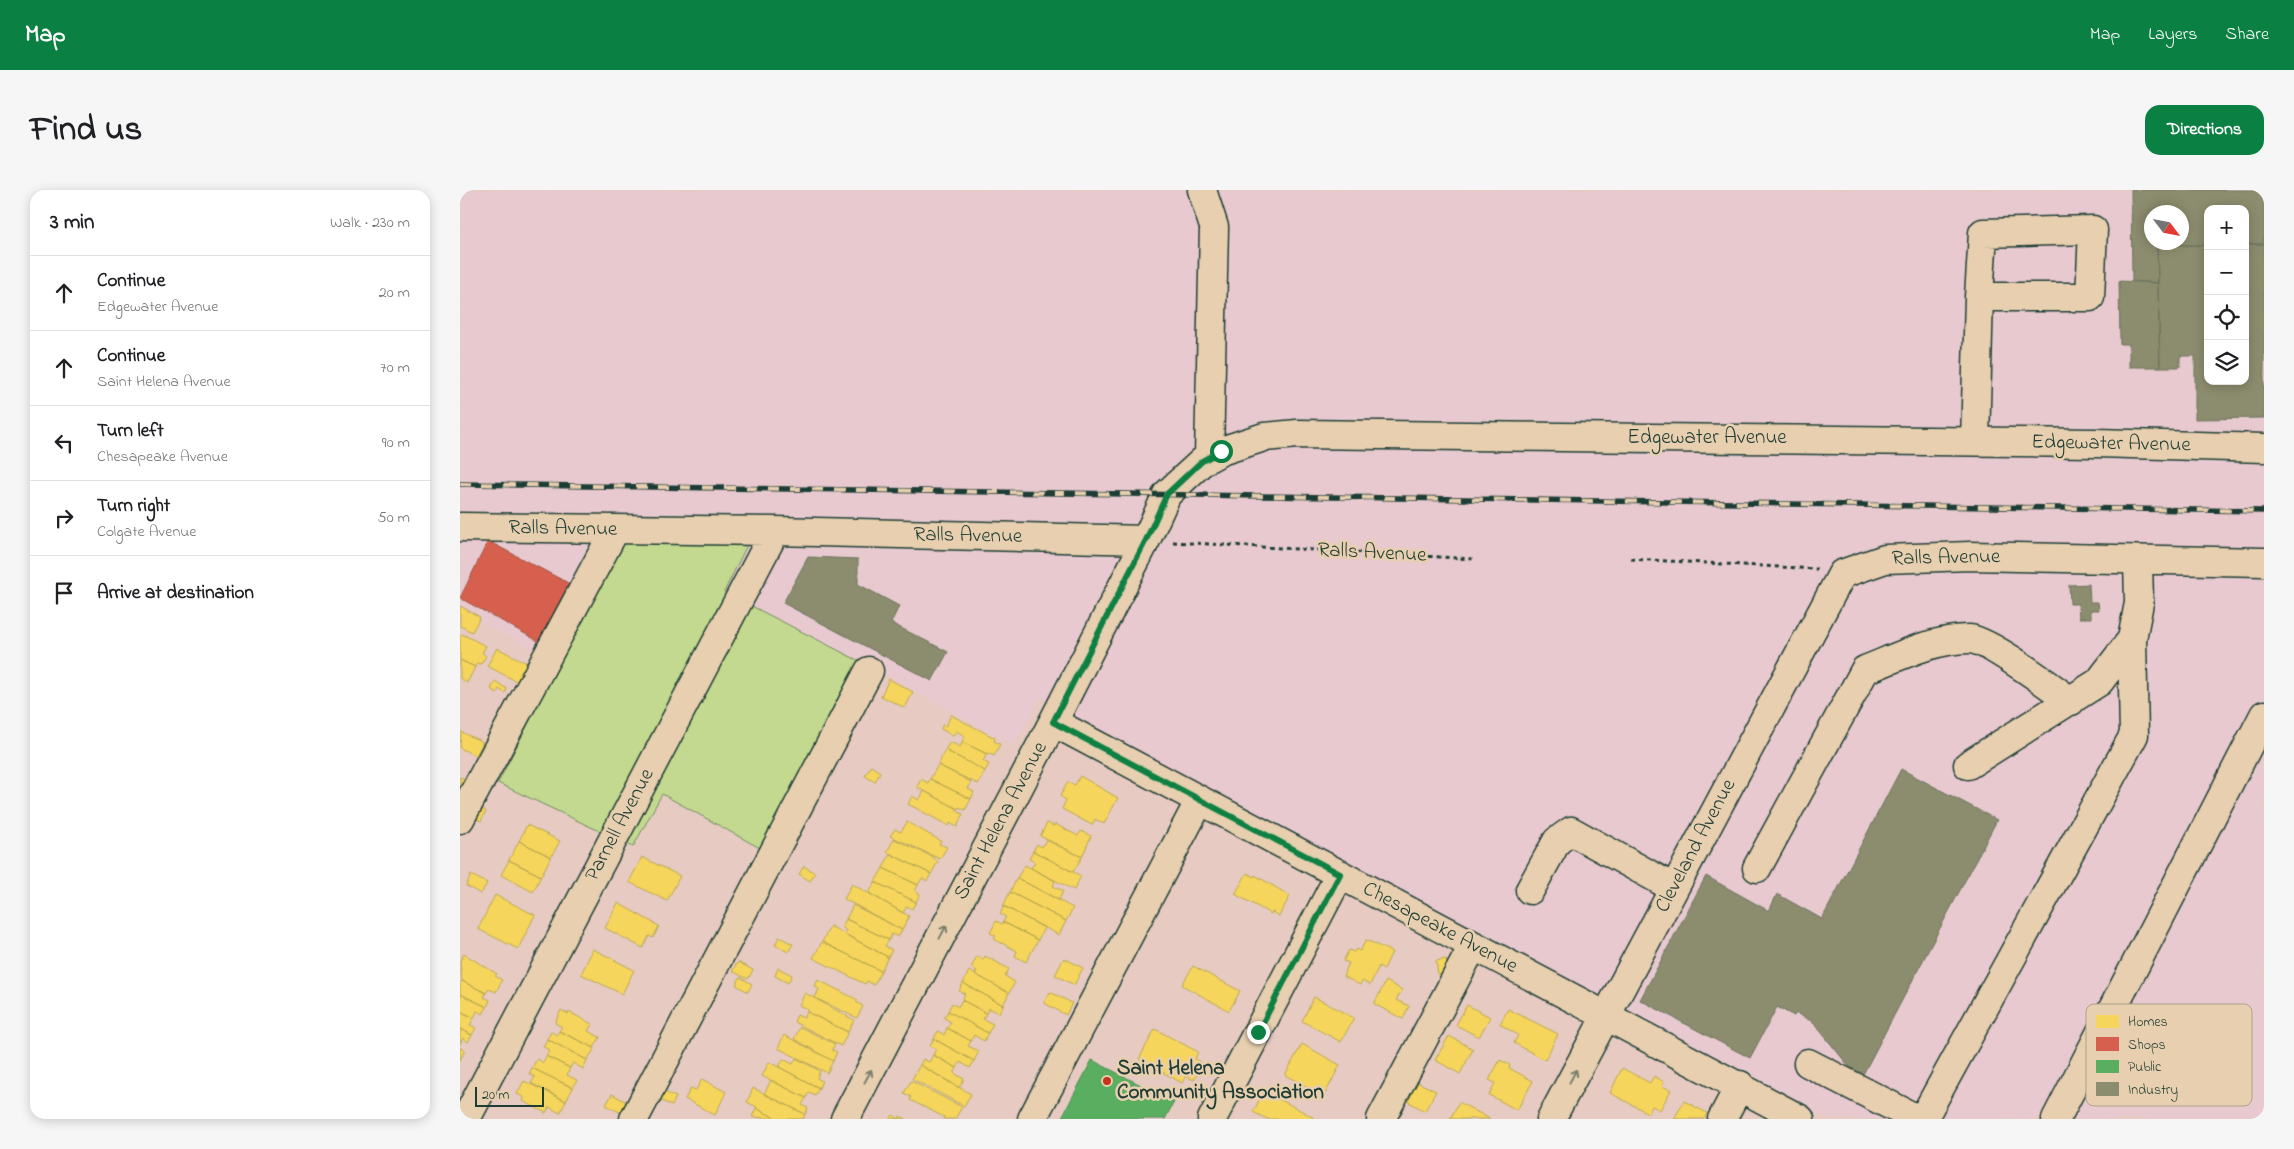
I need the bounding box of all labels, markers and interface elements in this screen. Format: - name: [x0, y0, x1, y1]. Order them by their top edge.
- text: Map: [25, 18, 66, 53]
- text: Map: [2090, 22, 2120, 48]
- text: Layers: [2148, 22, 2198, 48]
- text: Share: [2226, 22, 2269, 48]
- text: Find us: [30, 105, 142, 156]
- button: Directions: [2145, 105, 2264, 155]
- north arrow: [2144, 205, 2189, 250]
- map controls: [2204, 205, 2249, 385]
- button: +: [2204, 205, 2249, 250]
- text: 3 min: [50, 208, 94, 238]
- text: Walk · 230 m: [330, 211, 410, 235]
- button: −: [2204, 250, 2249, 295]
- text: Continue: [97, 268, 165, 295]
- icon: ahead: [50, 279, 78, 307]
- text: 20 m: [379, 281, 410, 305]
- text: Edgewater Avenue: [97, 295, 219, 319]
- button: locate: [2204, 295, 2249, 340]
- button: layers: [2204, 340, 2249, 385]
- text: Continue: [97, 343, 165, 370]
- icon: ahead: [50, 354, 78, 382]
- text: 70 m: [380, 356, 410, 380]
- text: Saint Helena Avenue: [97, 370, 231, 394]
- text: Turn left: [97, 418, 164, 445]
- street label: Edgewater Avenue: [1627, 423, 1787, 455]
- street label: Edgewater Avenue: [2031, 428, 2192, 462]
- icon: left: [50, 429, 78, 457]
- text: 90 m: [382, 431, 410, 455]
- route start: [1210, 440, 1233, 463]
- text: Chesapeake Avenue: [97, 445, 228, 469]
- text: Turn right: [97, 493, 170, 520]
- icon: right: [50, 504, 78, 532]
- text: 50 m: [378, 506, 410, 530]
- street label: Ralls Avenue: [508, 513, 618, 545]
- text: Colgate Avenue: [97, 520, 197, 544]
- street label: Ralls Avenue: [913, 520, 1023, 552]
- street label: Ralls Avenue: [1317, 535, 1428, 571]
- street label: Ralls Avenue: [1891, 542, 2001, 574]
- icon: arrive: [50, 579, 78, 607]
- text: Arrive at destination: [97, 580, 254, 607]
- street label: Saint Helena Avenue: [947, 736, 1056, 906]
- street label: Parnell Avenue: [578, 763, 663, 887]
- street label: Cleveland Avenue: [1648, 773, 1744, 918]
- street label: Chesapeake Avenue: [1357, 874, 1523, 982]
- one-way arrow: [939, 925, 948, 940]
- legend: [2086, 1004, 2252, 1106]
- text: Homes: [2128, 1012, 2168, 1033]
- route end: [1247, 1021, 1270, 1044]
- text: Shops: [2128, 1035, 2166, 1056]
- place label: Saint Helena Community Association: [1117, 1054, 1324, 1110]
- text: Public: [2128, 1057, 2162, 1078]
- one-way arrow: [864, 1069, 873, 1084]
- one-way arrow: [1569, 1069, 1578, 1084]
- marker: Saint Helena Community Association: [1101, 1075, 1113, 1087]
- text: Industry: [2128, 1080, 2178, 1102]
- scale bar: [475, 1084, 544, 1107]
- text: 20 m: [482, 1085, 509, 1106]

